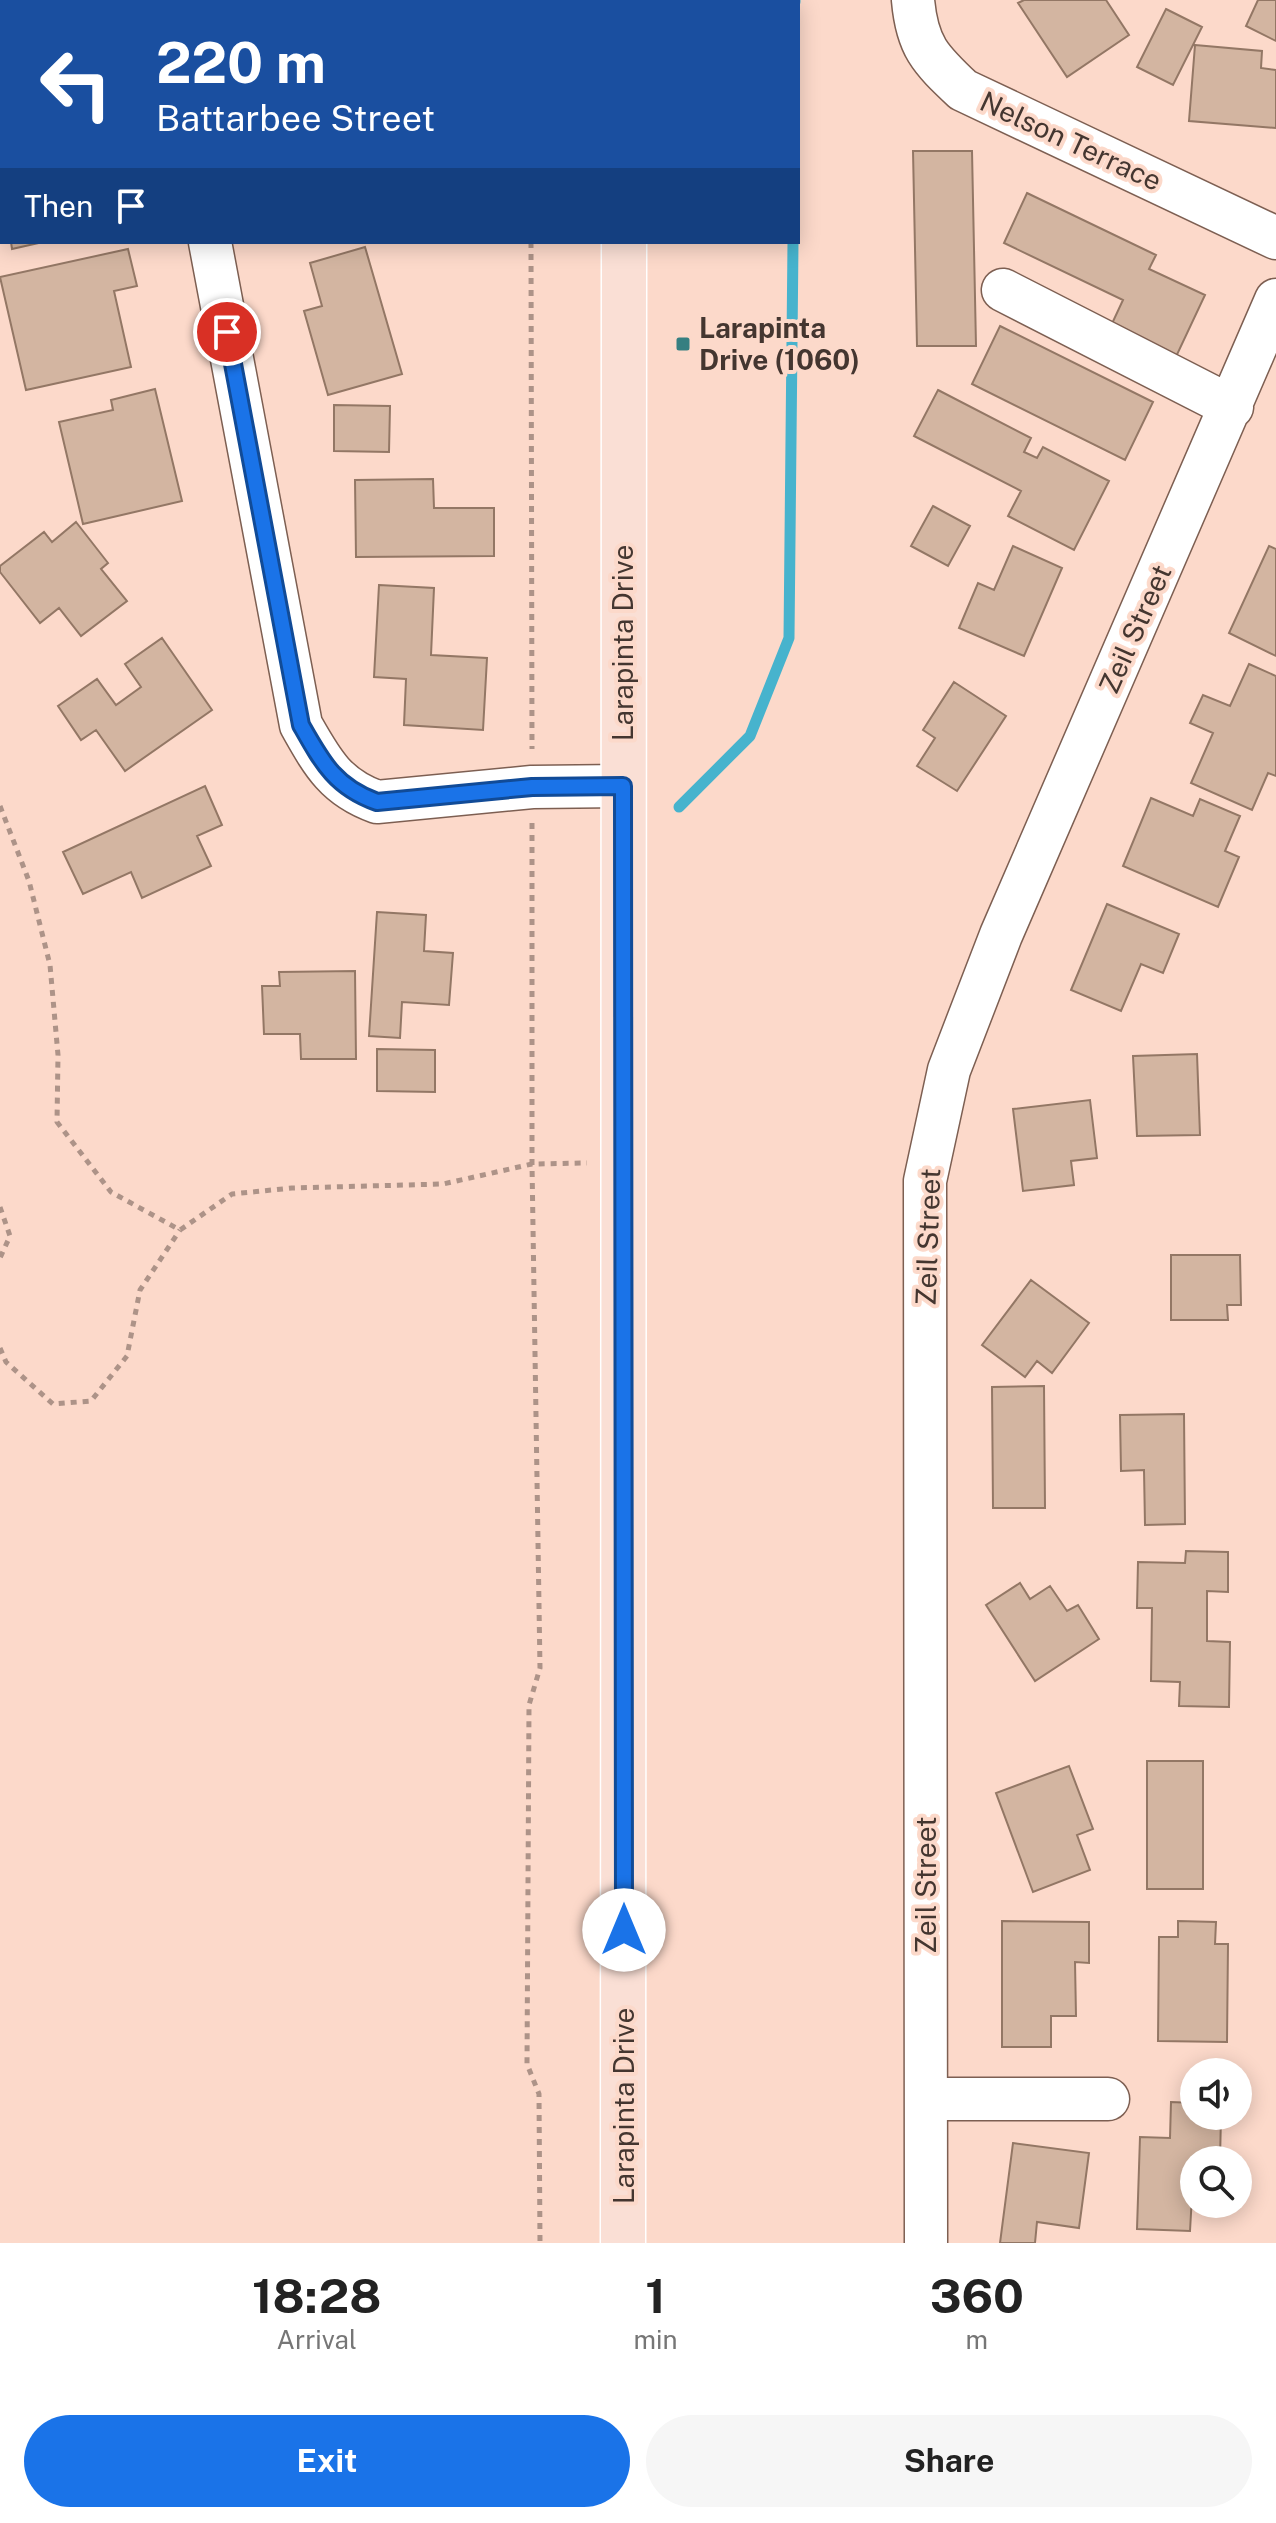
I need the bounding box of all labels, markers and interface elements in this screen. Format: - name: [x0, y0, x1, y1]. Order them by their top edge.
- text: 220 m: [156, 30, 326, 96]
- icon: left: [24, 32, 128, 136]
- street label: Nelson Terrace: [975, 84, 1167, 197]
- text: Battarbee Street: [156, 97, 435, 139]
- icon: arrive: [109, 184, 153, 228]
- text: Then: [24, 188, 93, 224]
- pin: [193, 298, 261, 366]
- icon: arrive: [205, 310, 249, 354]
- place label: Larapinta Drive (1060): [699, 311, 860, 376]
- marker: Larapinta Drive (1060): [674, 335, 692, 353]
- street label: Larapinta Drive: [606, 545, 639, 741]
- street label: Zeil Street: [1092, 559, 1178, 698]
- street label: Zeil Street: [909, 1168, 946, 1306]
- street label: Zeil Street: [909, 1816, 942, 1954]
- position arrow: [582, 1888, 666, 1972]
- street label: Larapinta Drive: [607, 2008, 640, 2204]
- map controls: [1180, 2058, 1252, 2218]
- button: sound: [1180, 2058, 1252, 2130]
- button: search: [1180, 2146, 1252, 2218]
- text: 18:28: [252, 2267, 381, 2324]
- text: 1: [645, 2267, 666, 2324]
- text: 360: [930, 2267, 1024, 2324]
- text: Arrival: [277, 2324, 357, 2355]
- text: min: [633, 2324, 678, 2355]
- text: m: [966, 2324, 988, 2355]
- button: Exit: [24, 2415, 630, 2507]
- button: Share: [646, 2415, 1252, 2507]

